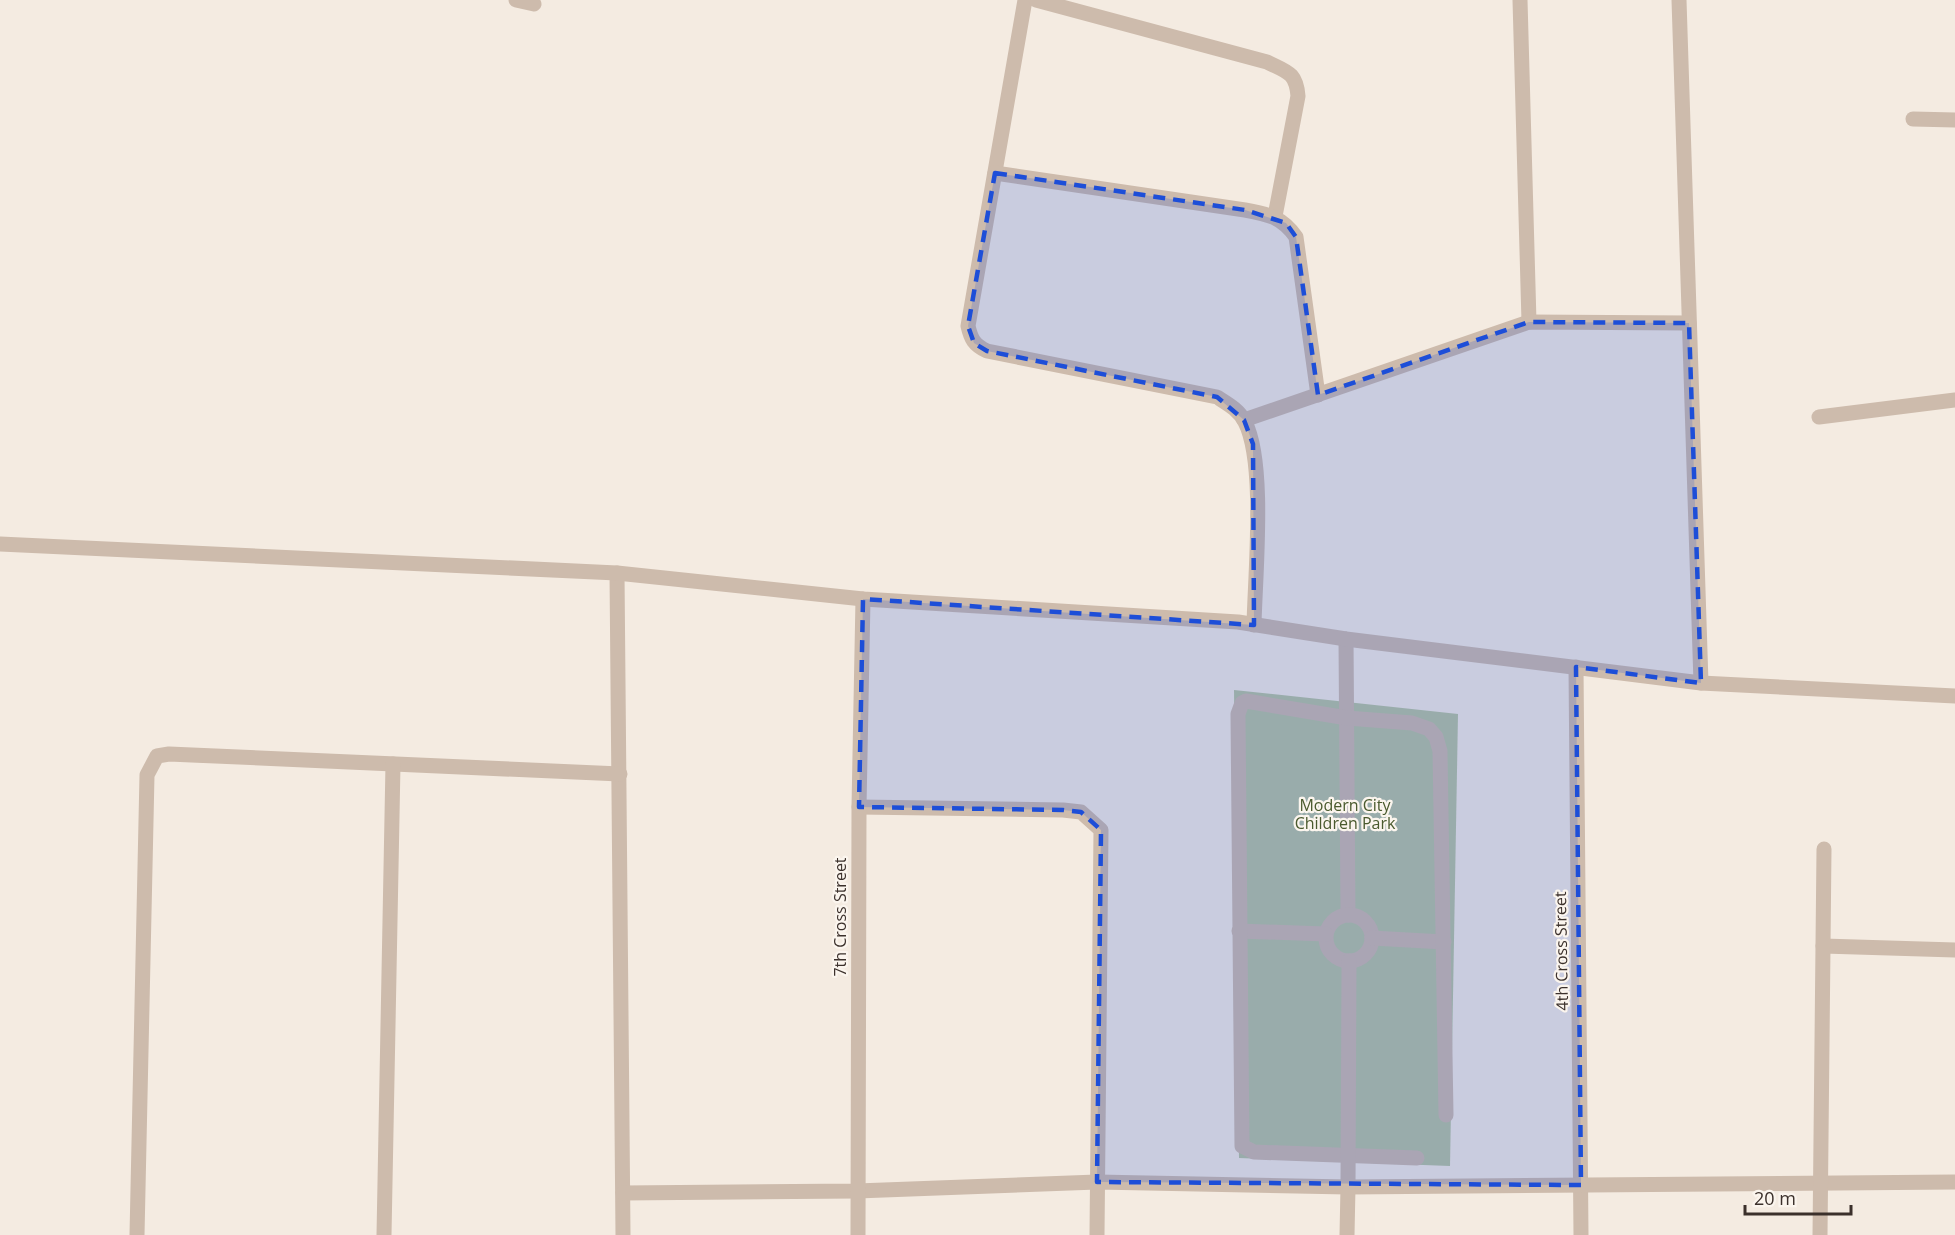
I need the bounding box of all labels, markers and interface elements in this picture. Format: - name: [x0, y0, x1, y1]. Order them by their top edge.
- park label: Modern City Children Park: [1295, 794, 1396, 834]
- street label: 7th Cross Street: [829, 857, 851, 977]
- street label: 4th Cross Street: [1549, 891, 1573, 1011]
- scale bar: [1745, 1178, 1852, 1216]
- text: 20 m: [1754, 1186, 1796, 1210]

